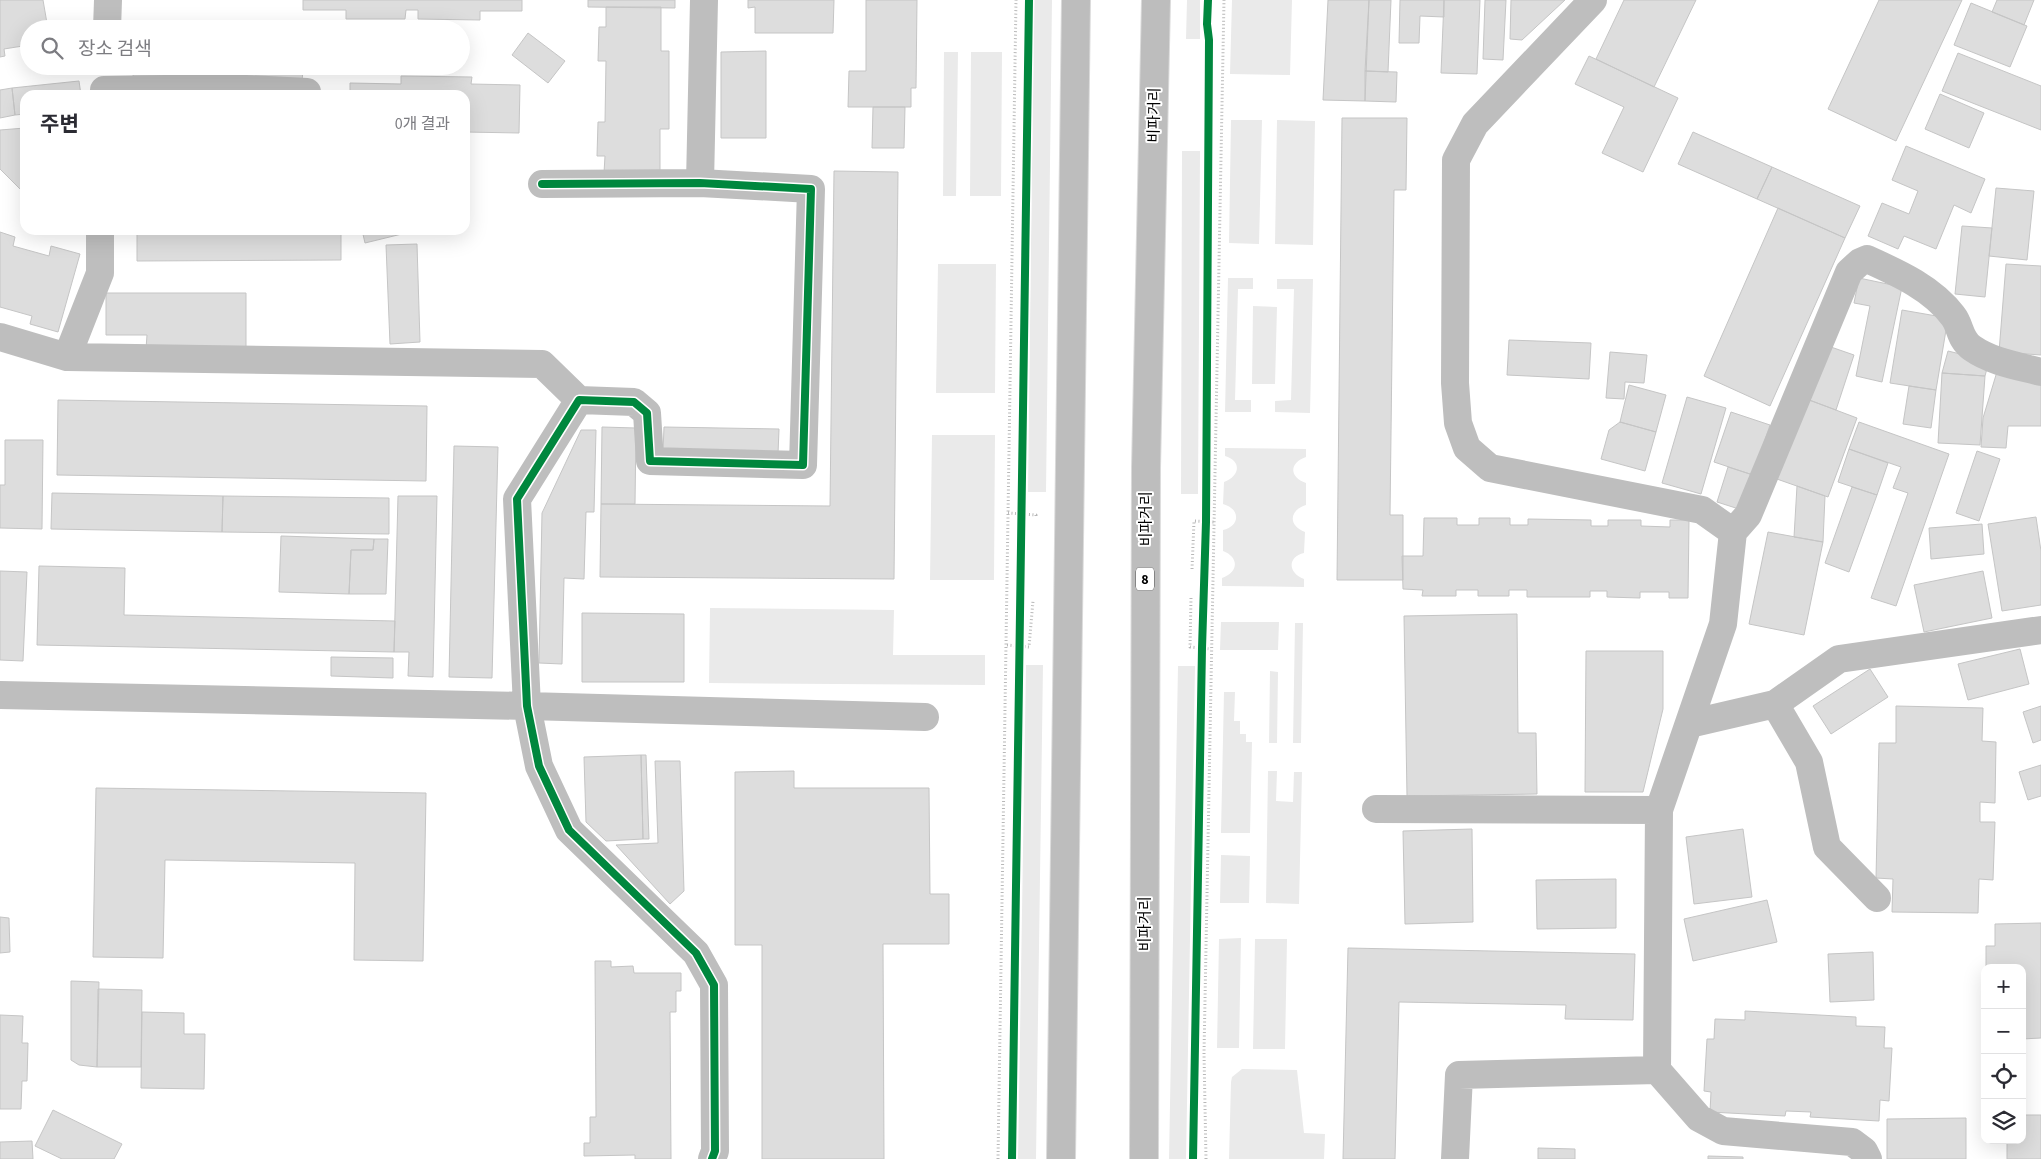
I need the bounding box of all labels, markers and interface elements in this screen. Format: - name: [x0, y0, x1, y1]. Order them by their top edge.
- search box: [20, 20, 470, 75]
- icon: search: [38, 34, 66, 62]
- text: 장소 검색: [78, 36, 152, 63]
- street label: 비파거리: [1144, 87, 1165, 143]
- text: 주변: [40, 109, 79, 139]
- text: 0개 결과: [395, 113, 450, 135]
- street label: 비파거리: [1136, 491, 1157, 547]
- road number: 8: [1136, 568, 1154, 590]
- street label: 비파거리: [1135, 896, 1156, 952]
- map controls: [1981, 964, 2026, 1144]
- button: +: [1981, 964, 2026, 1009]
- button: −: [1981, 1009, 2026, 1054]
- button: locate: [1981, 1054, 2026, 1099]
- button: layers: [1981, 1099, 2026, 1144]

